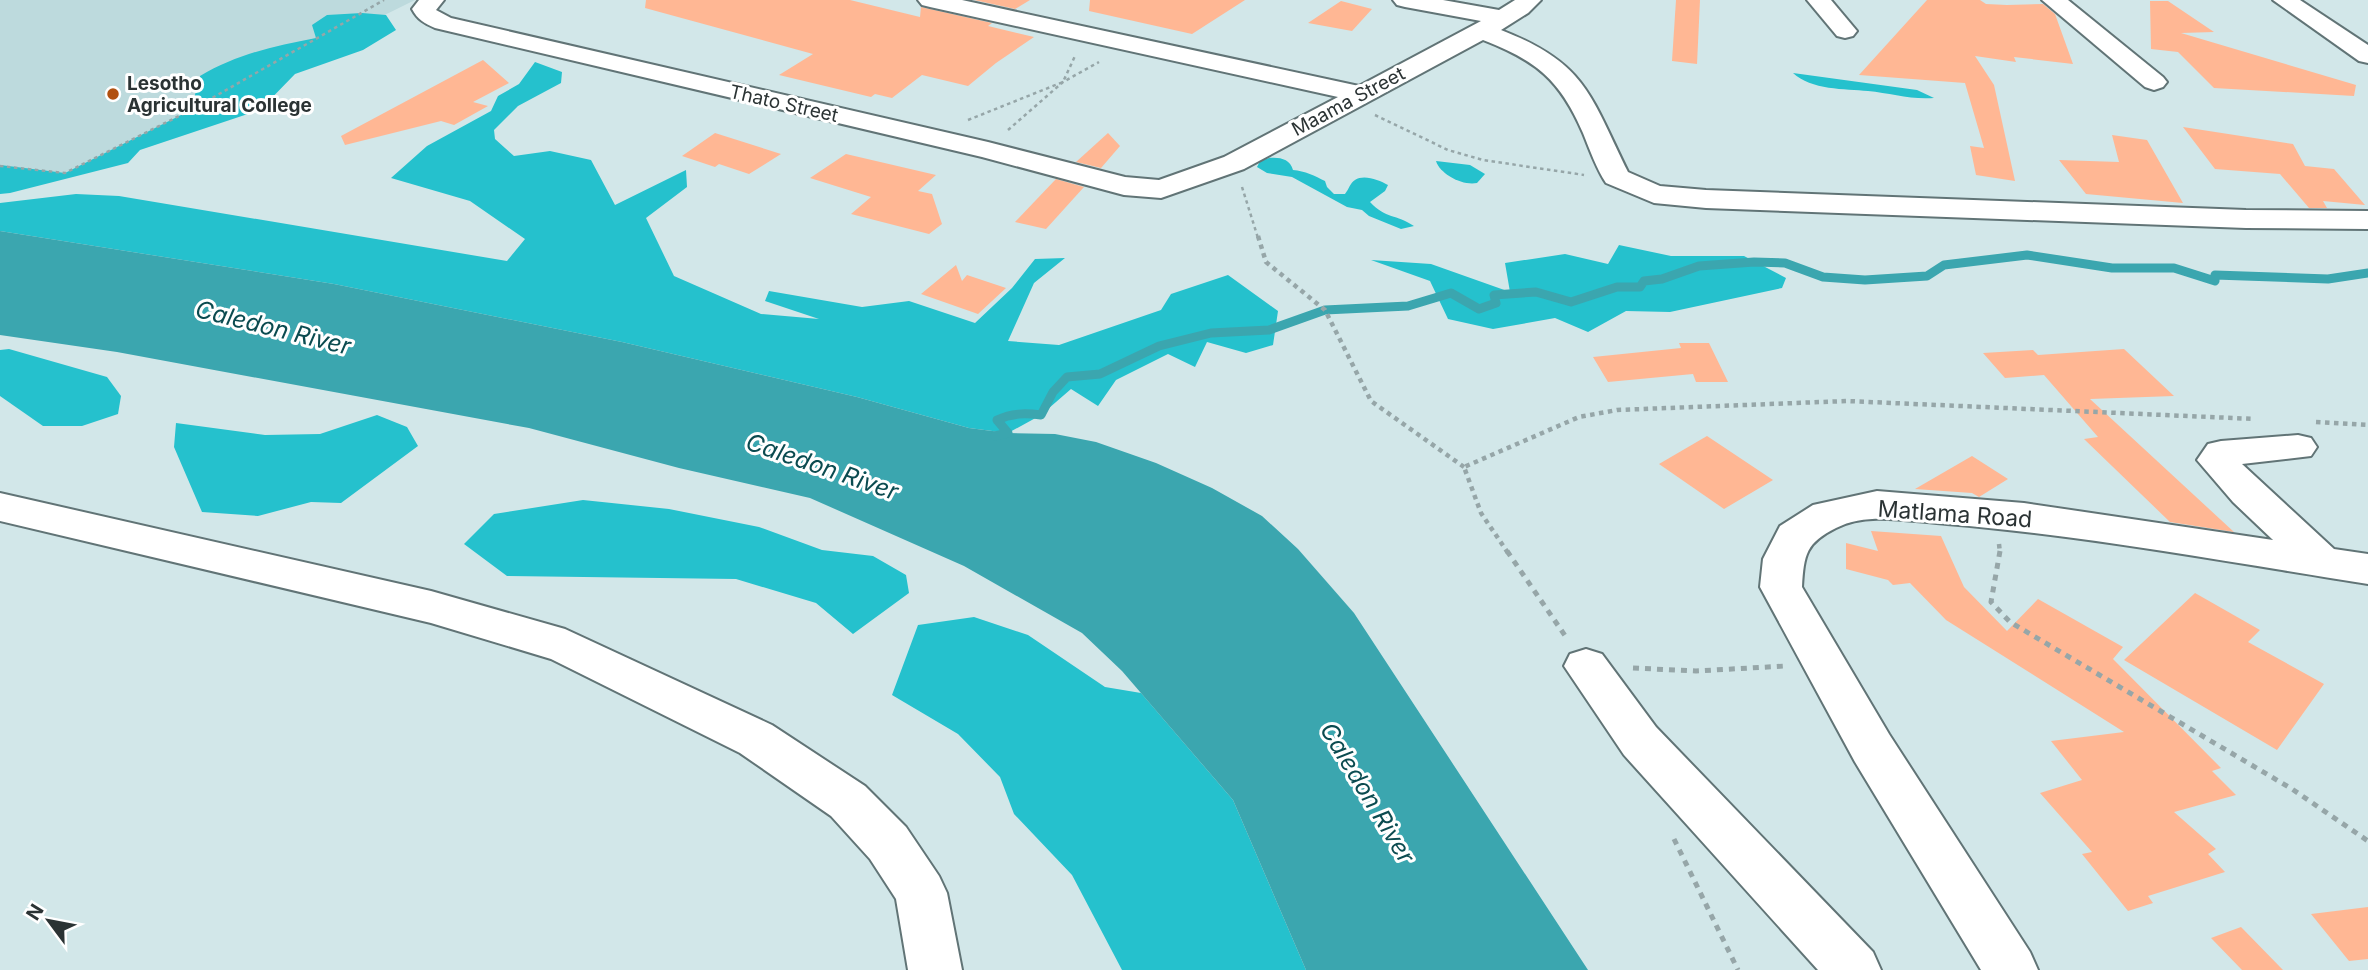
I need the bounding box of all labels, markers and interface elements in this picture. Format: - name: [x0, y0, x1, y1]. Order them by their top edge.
- street label: Maama Street: [1288, 62, 1409, 141]
- place label: Lesotho Agricultural College: [127, 72, 312, 117]
- street label: Thato Street: [727, 80, 840, 127]
- marker: Lesotho Agricultural College: [105, 86, 121, 102]
- water label: Caledon River: [192, 294, 355, 361]
- water label: Caledon River: [742, 427, 903, 506]
- street label: Matlama Road: [1877, 495, 2033, 533]
- water label: Caledon River: [1314, 717, 1421, 869]
- north arrow: [14, 886, 84, 956]
- text: N: [21, 900, 49, 924]

